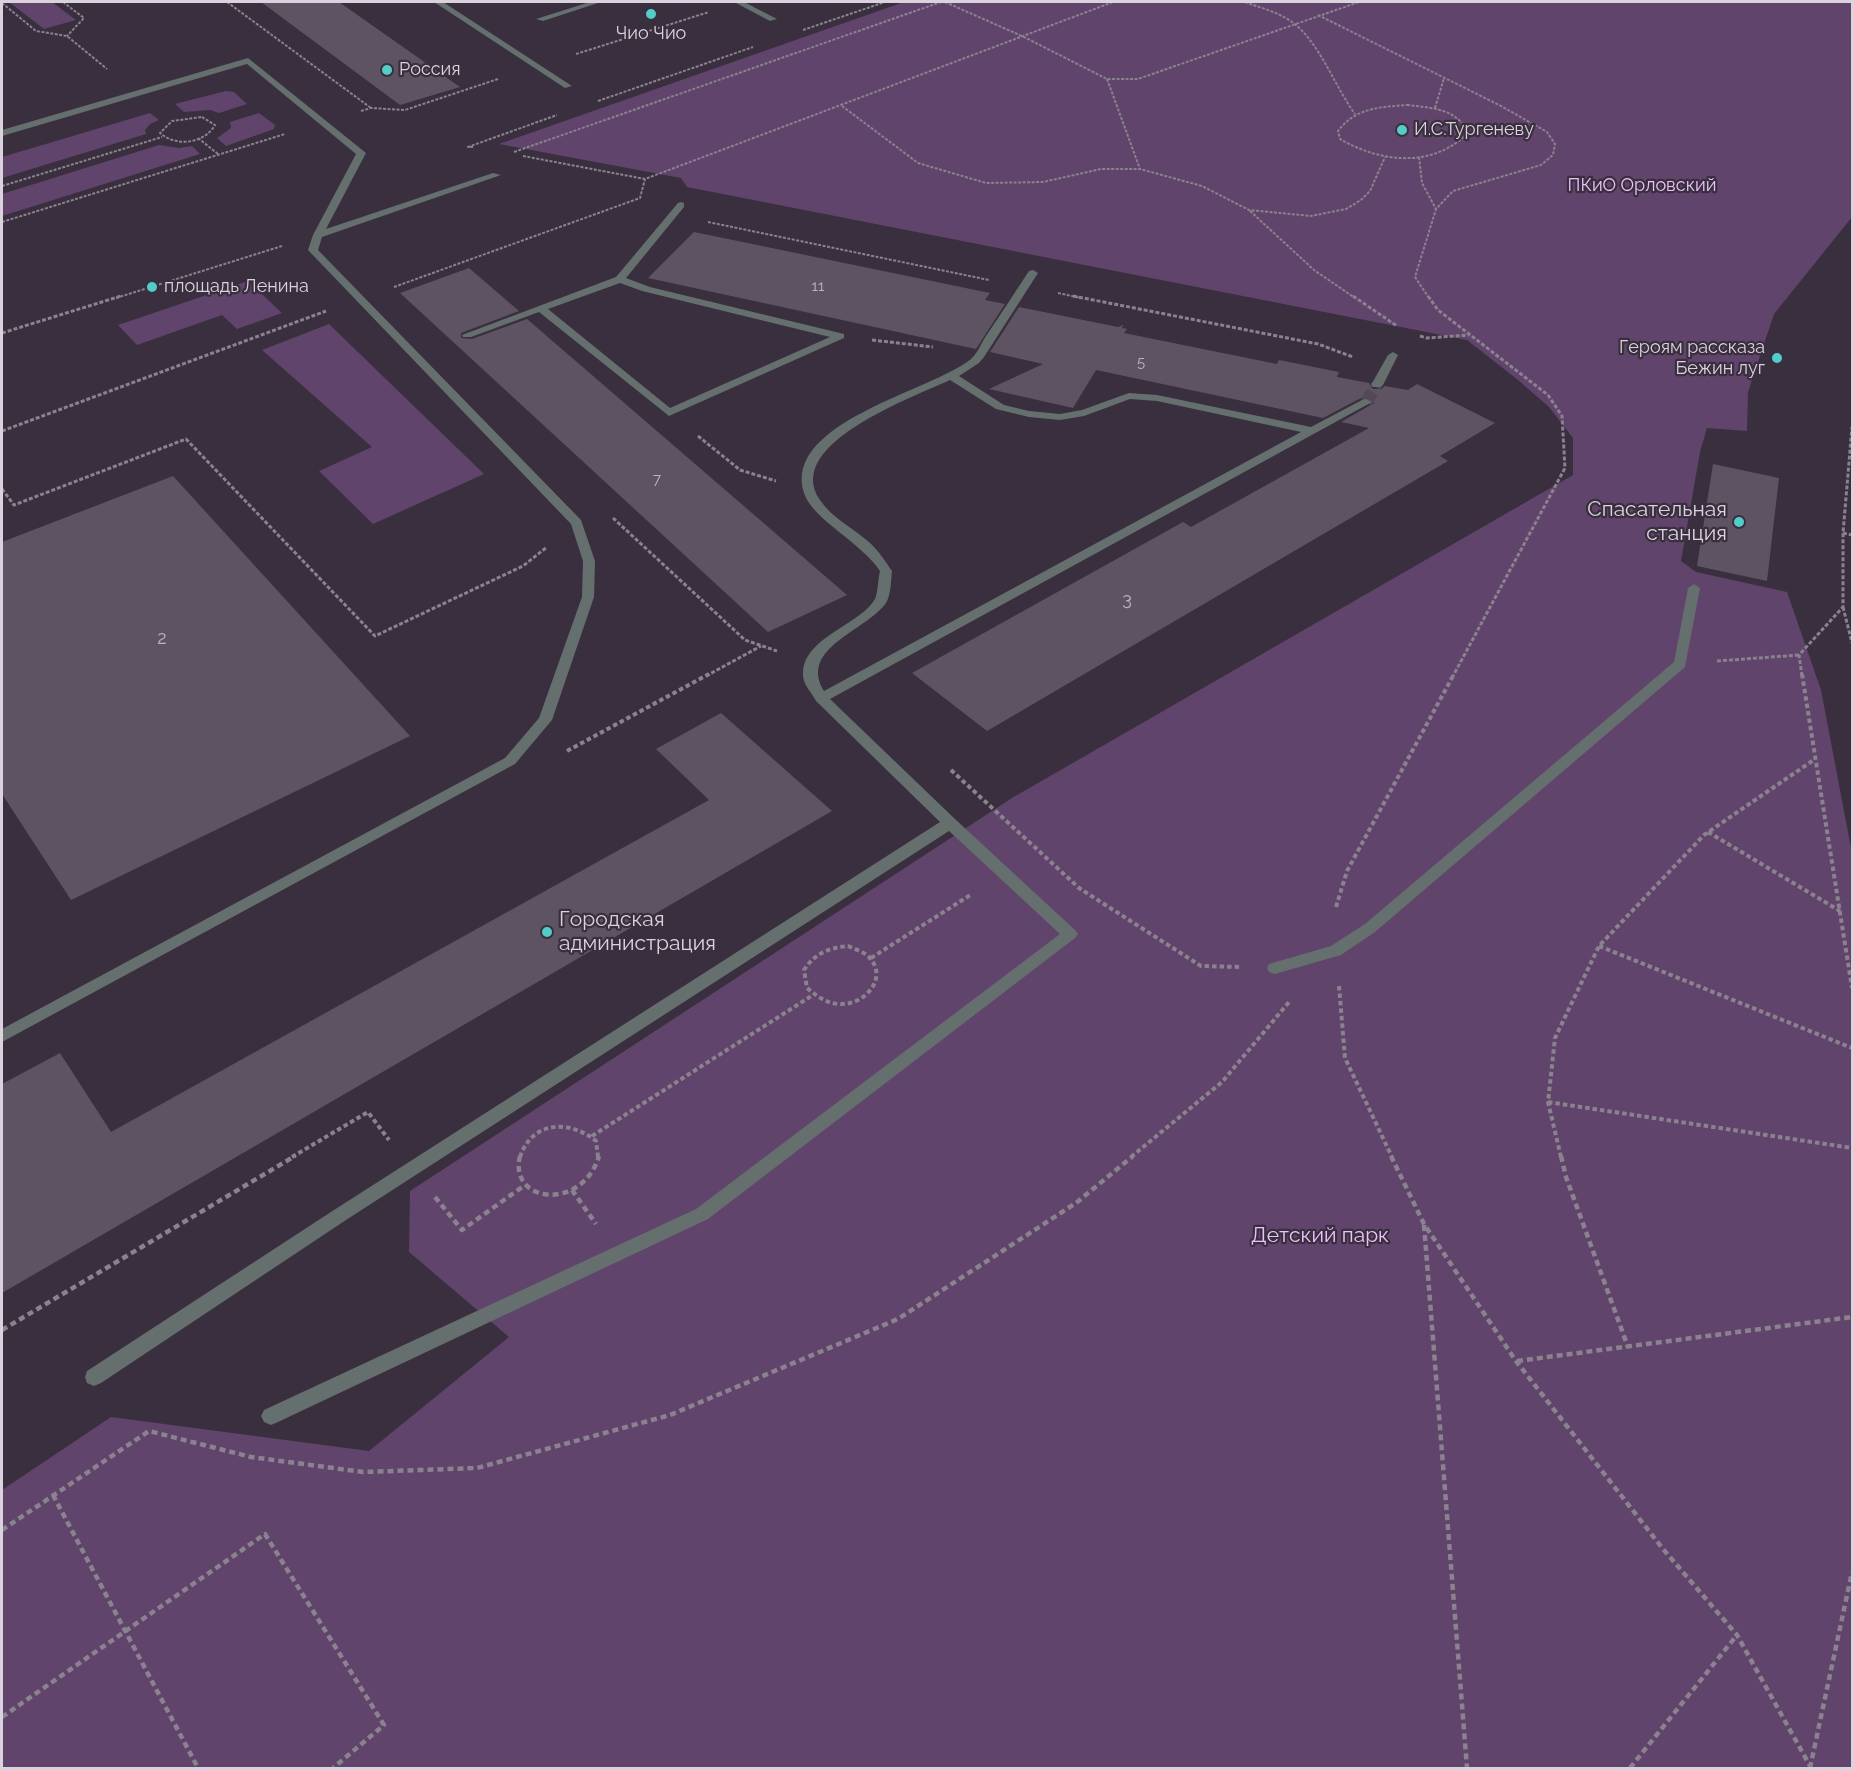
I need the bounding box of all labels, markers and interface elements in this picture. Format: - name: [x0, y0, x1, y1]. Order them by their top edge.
- marker: Чио Чио: [644, 7, 658, 21]
- place label: Чио Чио: [616, 23, 686, 45]
- place label: Россия: [399, 59, 461, 81]
- marker: Россия: [380, 63, 394, 77]
- place label: И.С.Тургеневу: [1414, 119, 1534, 141]
- marker: И.С.Тургеневу: [1395, 123, 1409, 137]
- park label: ПКиО Орловский: [1568, 175, 1716, 197]
- place label: площадь Ленина: [164, 276, 309, 298]
- house number: 11: [812, 277, 824, 295]
- marker: площадь Ленина: [145, 280, 159, 294]
- place label: Героям рассказа Бежин луг: [1619, 337, 1765, 380]
- marker: Героям рассказа Бежин луг: [1770, 351, 1784, 365]
- house number: 5: [1137, 353, 1145, 371]
- house number: 7: [653, 470, 661, 488]
- place label: Спасательная станция: [1587, 497, 1727, 547]
- marker: Спасательная станция: [1732, 515, 1746, 529]
- house number: 3: [1122, 589, 1132, 611]
- house number: 2: [157, 628, 167, 650]
- place label: Городская администрация: [559, 907, 716, 957]
- marker: Городская администрация: [540, 925, 554, 939]
- park label: Детский парк: [1251, 1223, 1389, 1249]

